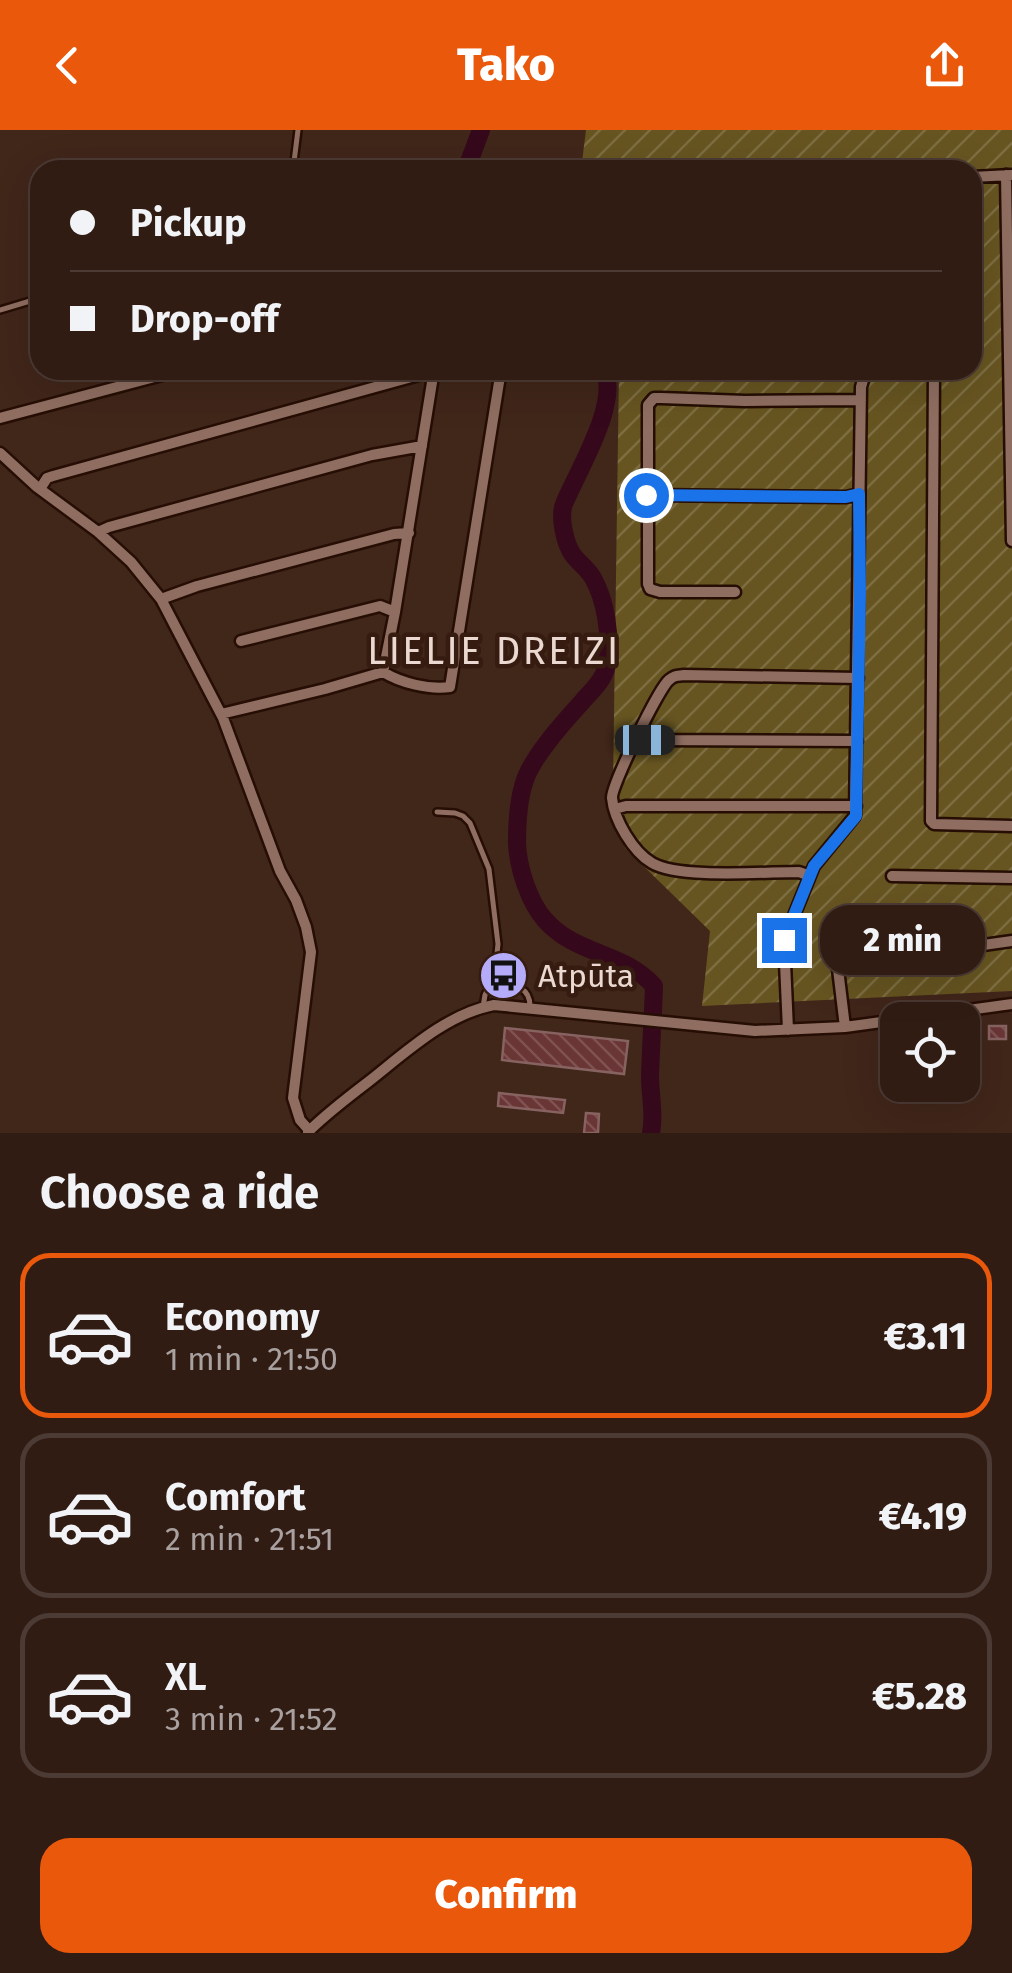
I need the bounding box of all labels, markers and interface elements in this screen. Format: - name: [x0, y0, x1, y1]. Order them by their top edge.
- icon: back: [40, 38, 95, 93]
- text: Tako: [457, 38, 555, 92]
- icon: share: [917, 38, 972, 93]
- text: Pickup: [130, 200, 247, 246]
- text: Drop-off: [130, 296, 278, 342]
- route start: [624, 473, 669, 518]
- district label: LIELIE DREIZI: [367, 628, 621, 674]
- car: [615, 725, 675, 755]
- callout: 2 min: [819, 905, 984, 975]
- route end: [762, 918, 807, 963]
- text: 2 min: [863, 921, 942, 959]
- bus stop icon: Atpūta: [477, 950, 529, 1002]
- place label: Atpūta: [538, 957, 634, 995]
- map controls: [880, 1002, 980, 1102]
- button: locate: [880, 1002, 980, 1102]
- text: Choose a ride: [40, 1166, 319, 1220]
- icon: car: [45, 1291, 135, 1381]
- text: Economy: [165, 1294, 320, 1340]
- text: €3.11: [884, 1313, 967, 1359]
- text: 1 min · 21:50: [165, 1340, 338, 1378]
- icon: car: [45, 1471, 135, 1561]
- text: Comfort: [165, 1474, 306, 1520]
- text: €4.19: [879, 1493, 967, 1539]
- text: 2 min · 21:51: [165, 1520, 334, 1558]
- icon: car: [45, 1651, 135, 1741]
- text: XL: [165, 1654, 207, 1700]
- text: €5.28: [872, 1673, 967, 1719]
- text: 3 min · 21:52: [165, 1700, 337, 1738]
- button: Confirm: [40, 1838, 972, 1953]

